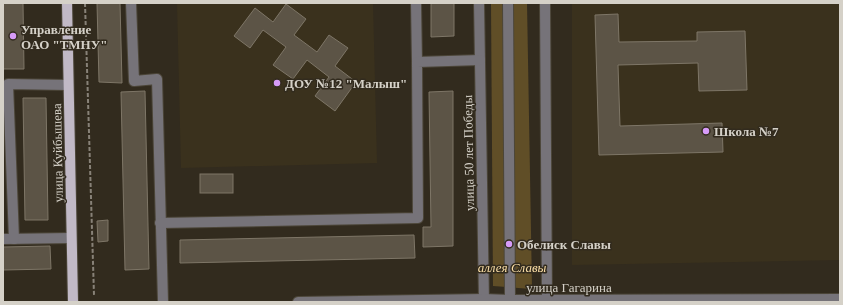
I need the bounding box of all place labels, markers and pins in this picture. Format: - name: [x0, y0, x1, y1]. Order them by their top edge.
- place label: Управление ОАО "ТМНУ": [21, 22, 107, 52]
- marker: Управление ОАО "ТМНУ": [8, 31, 18, 41]
- place label: ДОУ №12 "Малыш": [285, 76, 407, 91]
- marker: ДОУ №12 "Малыш": [272, 78, 282, 88]
- place label: Школа №7: [714, 124, 779, 139]
- marker: Школа №7: [701, 126, 711, 136]
- place label: Обелиск Славы: [517, 237, 611, 252]
- marker: Обелиск Славы: [504, 239, 514, 249]

